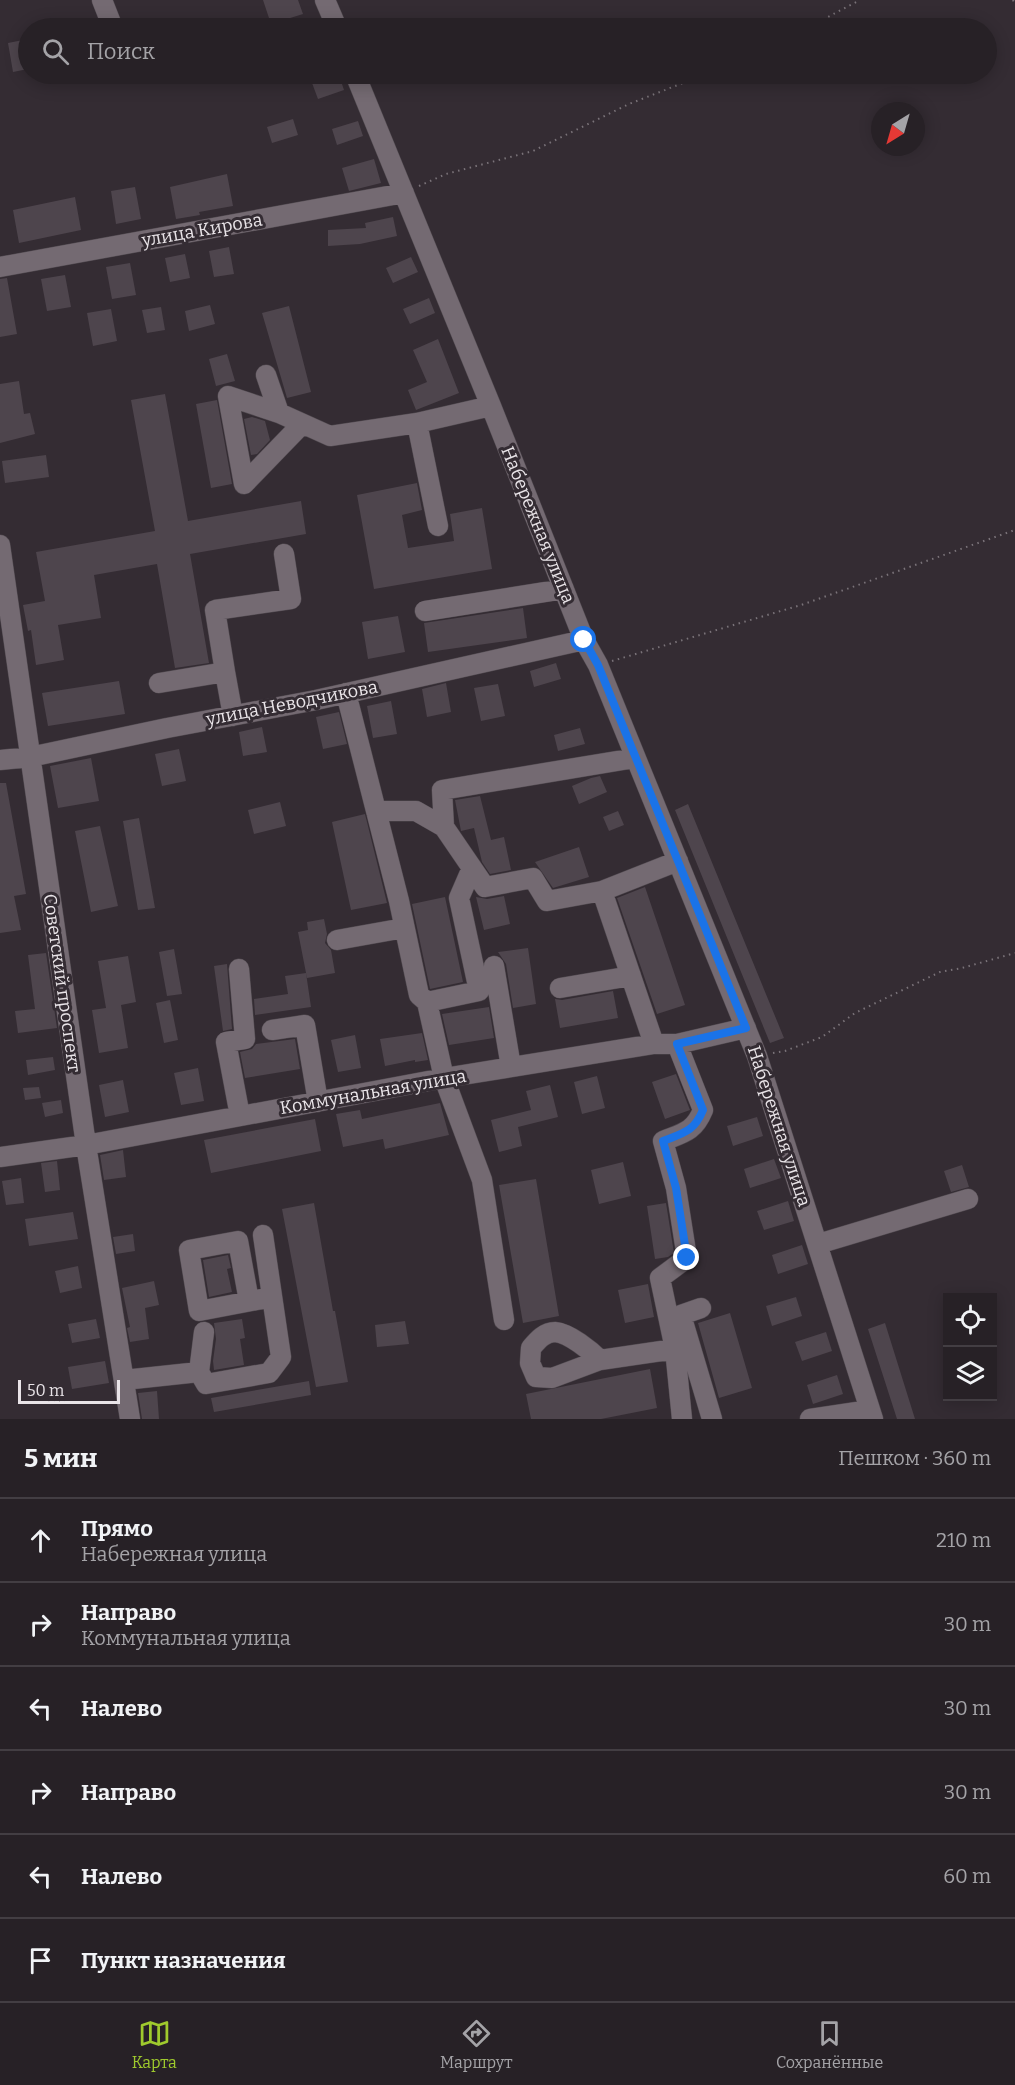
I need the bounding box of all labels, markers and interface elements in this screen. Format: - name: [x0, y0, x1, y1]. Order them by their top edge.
- search box: [18, 18, 997, 84]
- icon: search: [39, 35, 72, 68]
- text: Поиск: [87, 38, 155, 65]
- north arrow: [871, 102, 925, 156]
- street label: улица Кирова: [139, 209, 264, 252]
- street label: Набережная улица: [496, 443, 580, 607]
- route start: [570, 626, 596, 652]
- street label: улица Неводчикова: [203, 676, 380, 731]
- street label: Советский проспект: [39, 892, 85, 1074]
- street label: Набережная улица: [743, 1043, 815, 1209]
- street label: Коммунальная улица: [278, 1065, 468, 1119]
- route end: [673, 1244, 699, 1270]
- map controls: [943, 1293, 997, 1401]
- button: locate: [943, 1293, 997, 1347]
- button: layers: [943, 1347, 997, 1401]
- scale bar: [18, 1377, 120, 1404]
- text: 50 m: [27, 1381, 64, 1400]
- text: 5 мин: [24, 1443, 97, 1474]
- text: Пешком · 360 m: [838, 1446, 991, 1470]
- text: Прямо: [81, 1515, 153, 1542]
- icon: ahead: [24, 1524, 57, 1557]
- text: 210 m: [936, 1528, 991, 1552]
- text: Набережная улица: [81, 1542, 267, 1566]
- text: Направо: [81, 1599, 176, 1626]
- icon: right: [24, 1608, 57, 1641]
- text: 30 m: [944, 1612, 991, 1636]
- text: Коммунальная улица: [81, 1626, 291, 1650]
- icon: left: [24, 1692, 57, 1725]
- text: Налево: [81, 1695, 162, 1722]
- text: 30 m: [944, 1696, 991, 1720]
- icon: right: [24, 1776, 57, 1809]
- text: Направо: [81, 1779, 176, 1806]
- text: 30 m: [944, 1780, 991, 1804]
- icon: left: [24, 1860, 57, 1893]
- text: Налево: [81, 1863, 162, 1890]
- text: 60 m: [943, 1864, 991, 1888]
- icon: arrive: [24, 1944, 57, 1977]
- text: Пункт назначения: [81, 1947, 286, 1974]
- tab: Карта: [132, 2017, 177, 2072]
- tab: Маршрут: [440, 2017, 513, 2072]
- tab: Сохранённые: [776, 2017, 883, 2072]

